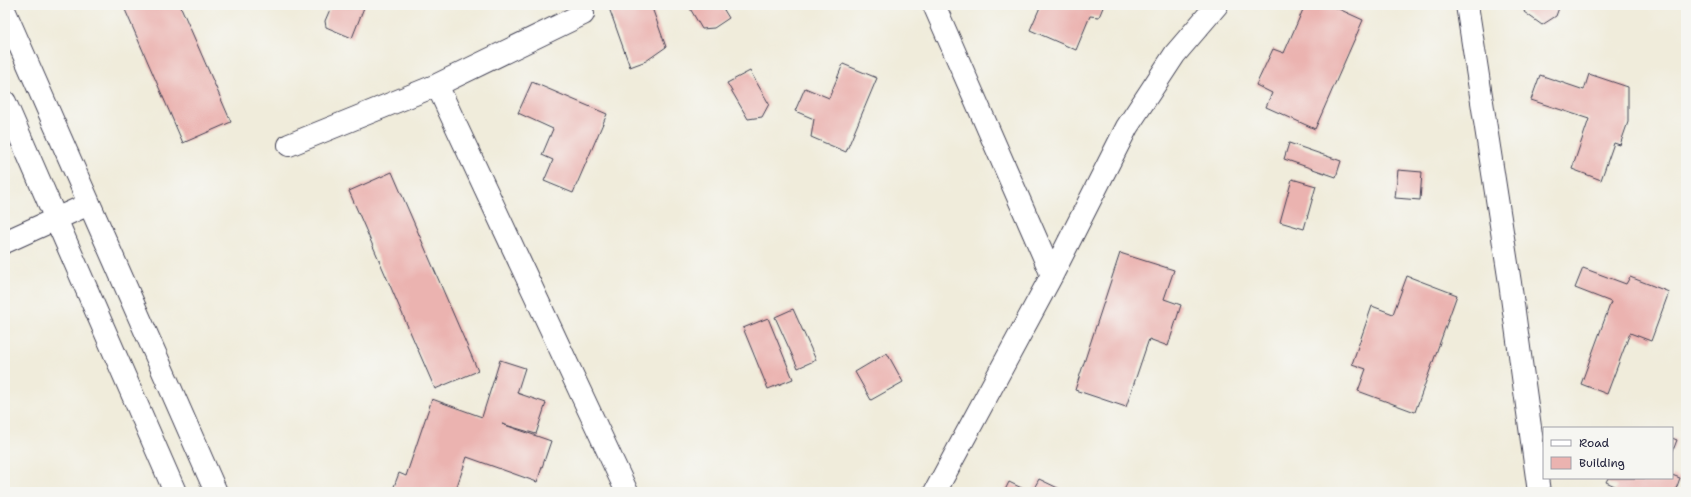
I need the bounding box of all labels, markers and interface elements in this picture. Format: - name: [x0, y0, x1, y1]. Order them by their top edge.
- legend: [1543, 427, 1673, 479]
- text: Road: [1579, 435, 1610, 451]
- text: Building: [1579, 455, 1625, 471]

